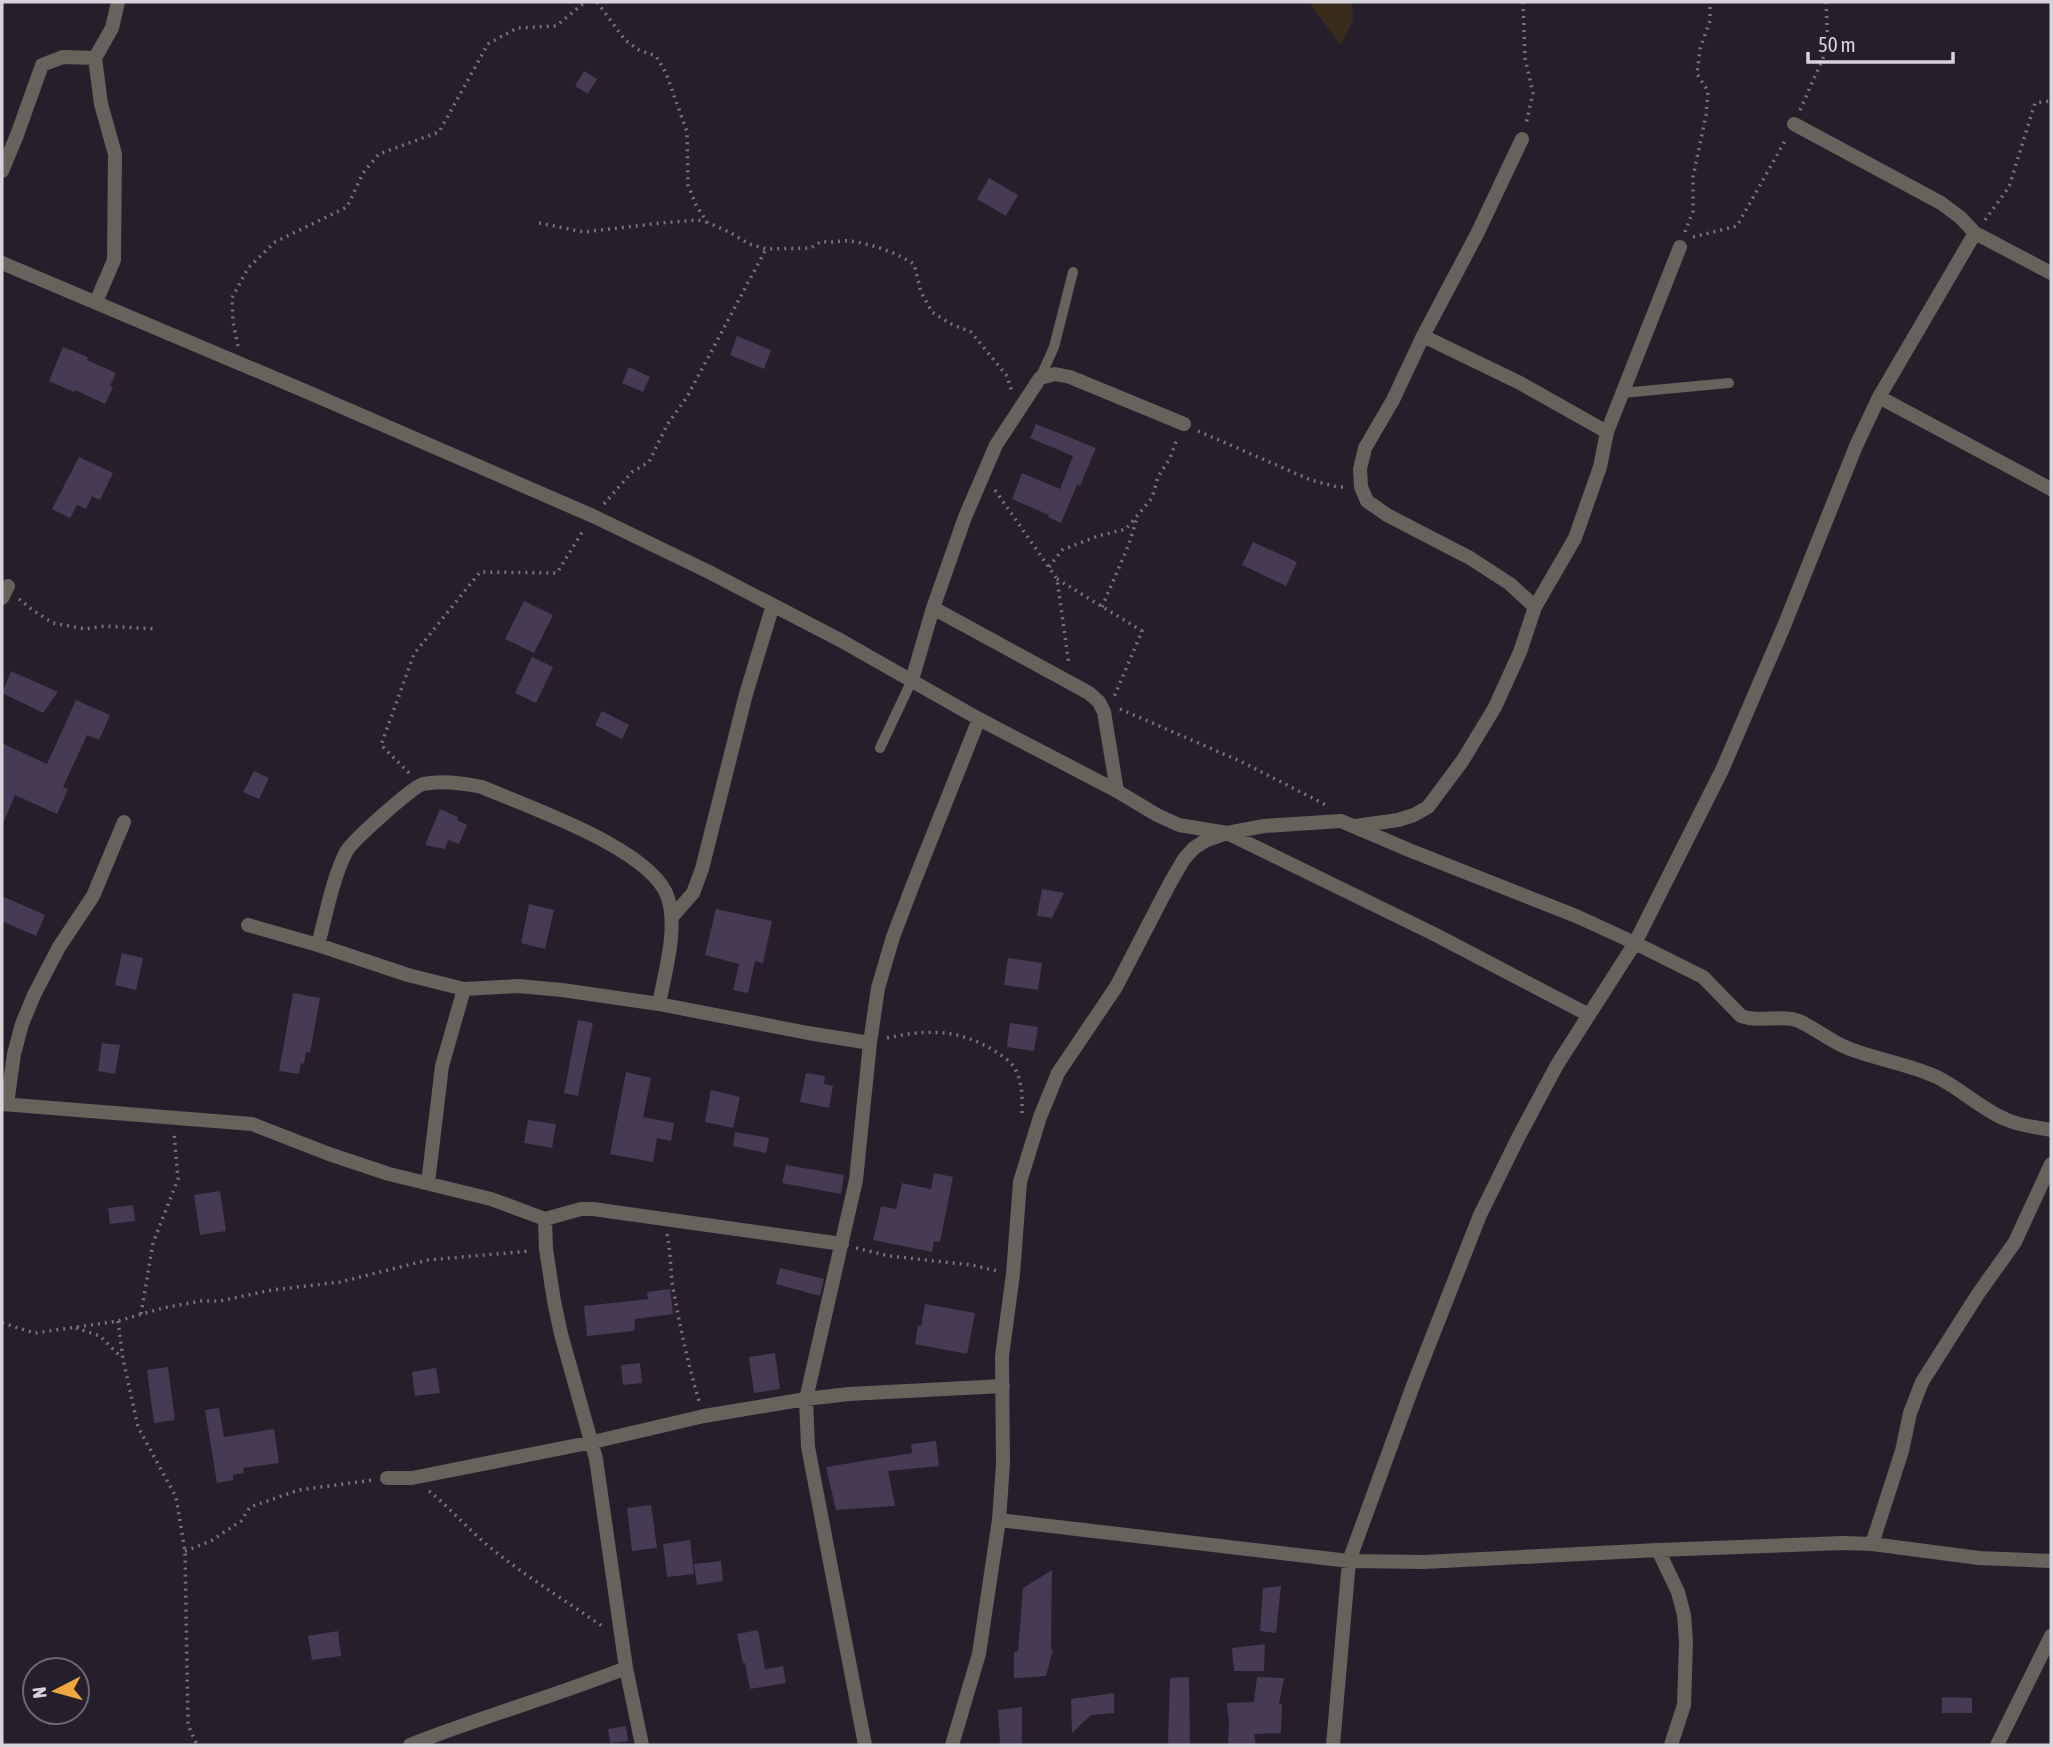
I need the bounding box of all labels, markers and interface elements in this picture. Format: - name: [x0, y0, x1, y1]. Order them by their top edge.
- scale bar: [1808, 21, 1953, 65]
- text: 50 m: [1818, 32, 1856, 56]
- north arrow: [21, 1656, 91, 1726]
- text: N: [28, 1686, 51, 1700]

